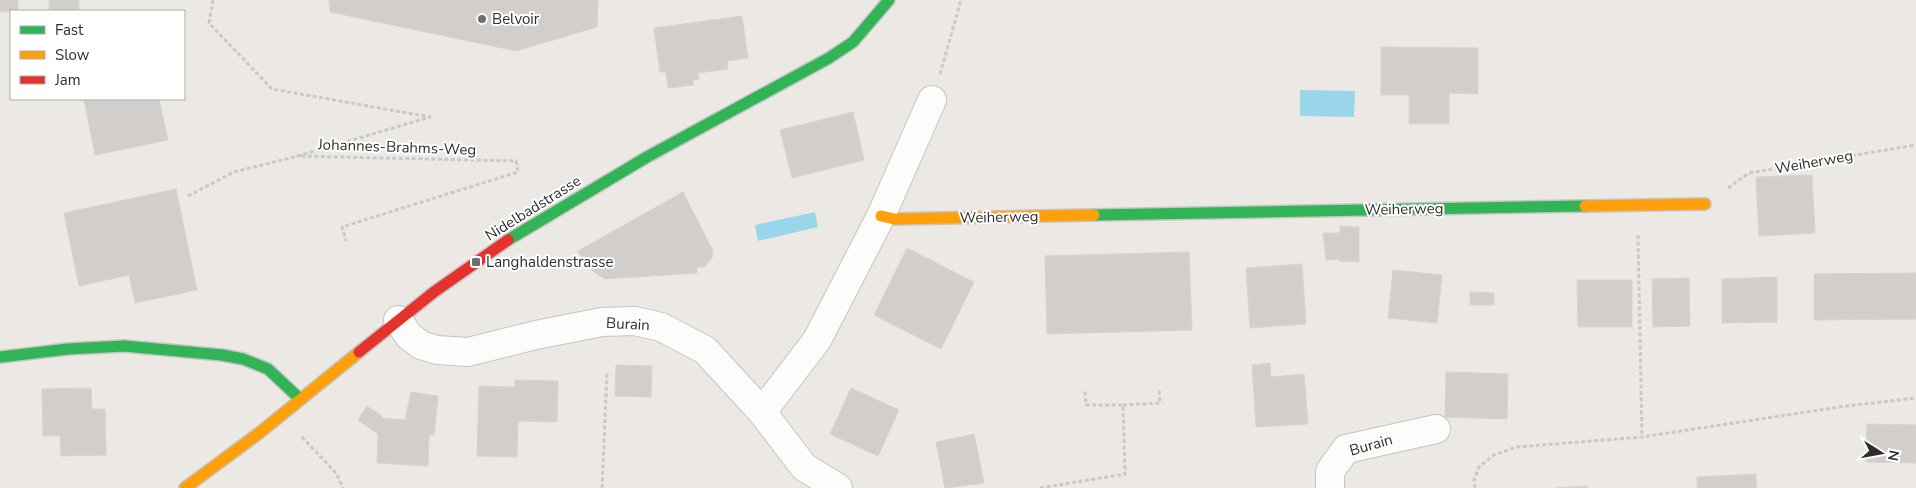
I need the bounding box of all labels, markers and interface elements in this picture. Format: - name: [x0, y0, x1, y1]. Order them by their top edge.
- place label: Belvoir: [492, 9, 540, 29]
- legend: [10, 10, 185, 100]
- marker: Belvoir: [476, 13, 488, 25]
- text: Fast: [55, 20, 84, 40]
- text: Slow: [55, 45, 90, 65]
- text: Jam: [54, 70, 81, 90]
- street label: Johannes-Brahms-Weg: [317, 134, 476, 160]
- street label: Weiherweg: [1774, 145, 1854, 179]
- street label: Nidelbadstrasse: [481, 171, 585, 245]
- street label: Weiherweg: [1364, 198, 1444, 220]
- street label: Weiherweg: [959, 206, 1039, 228]
- place label: Langhaldenstrasse: [486, 252, 614, 272]
- marker: Langhaldenstrasse: [470, 256, 482, 268]
- street label: Burain: [606, 313, 650, 335]
- north arrow: [1856, 428, 1906, 478]
- street label: Burain: [1347, 429, 1395, 461]
- text: N: [1883, 448, 1904, 462]

